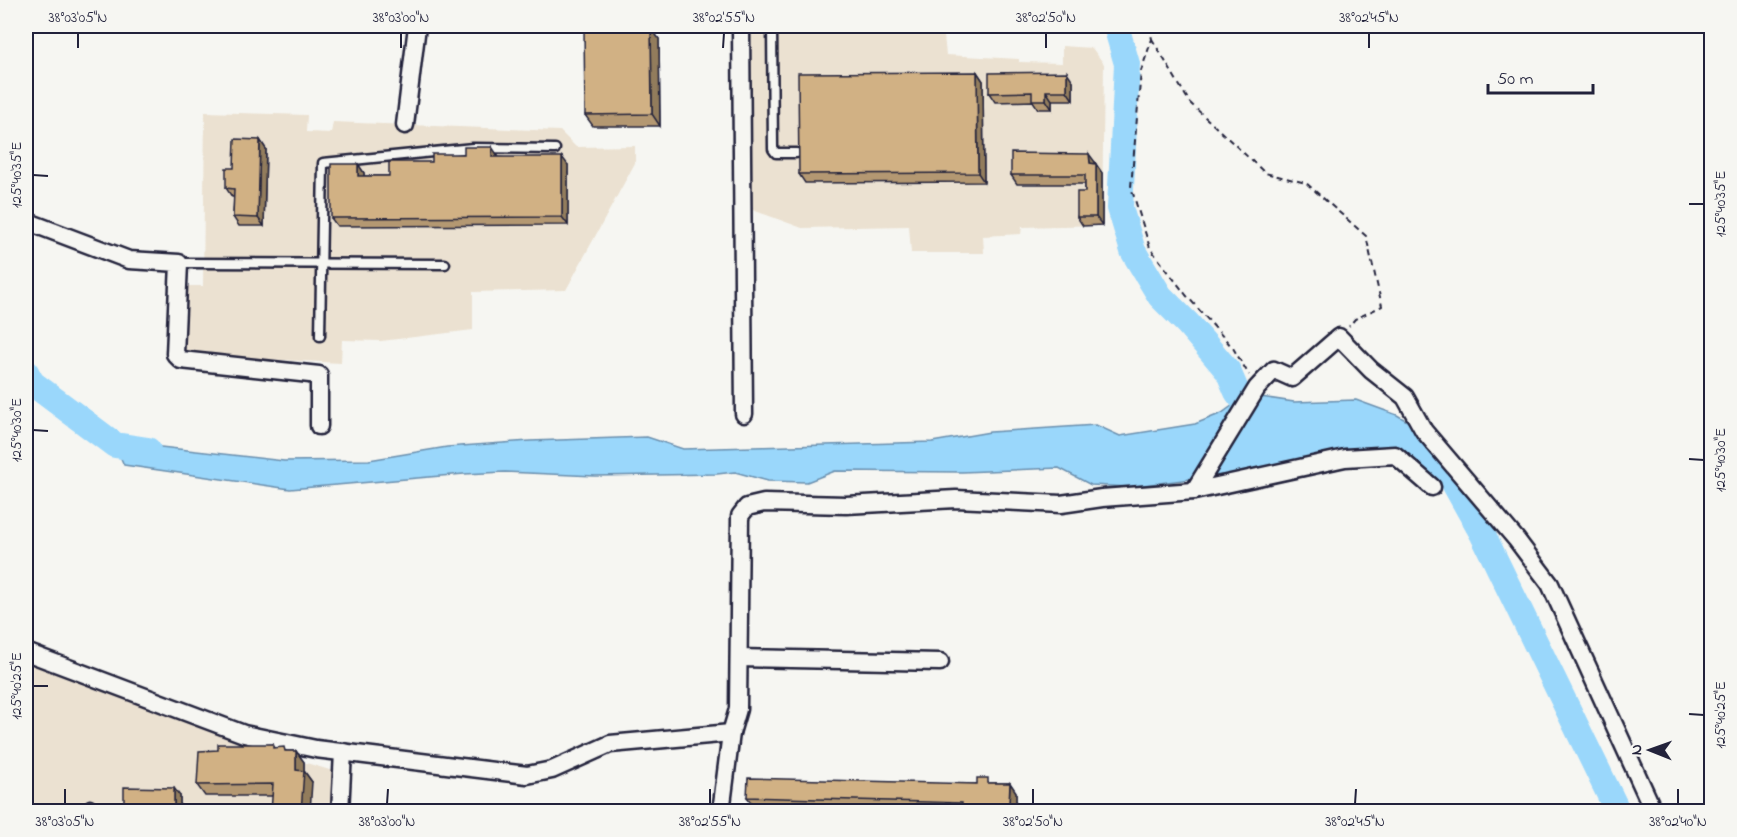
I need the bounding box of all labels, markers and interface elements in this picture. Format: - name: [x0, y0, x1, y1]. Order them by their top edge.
- text: 38°03'05"N: [49, 7, 107, 29]
- text: 38°03'00"N: [373, 7, 429, 29]
- text: 38°02'55"N: [693, 7, 755, 29]
- text: 38°02'50"N: [1016, 7, 1076, 29]
- text: 38°02'45"N: [1339, 7, 1399, 29]
- scale bar: [1488, 57, 1593, 95]
- text: 50 m: [1497, 67, 1534, 93]
- text: 125°40'35"E: [6, 142, 28, 208]
- text: 125°40'35"E: [1710, 171, 1732, 237]
- text: 125°40'30"E: [6, 398, 28, 462]
- text: 125°40'30"E: [1710, 428, 1732, 492]
- text: 125°40'25"E: [6, 652, 28, 720]
- text: 125°40'25"E: [1710, 681, 1732, 749]
- north arrow: [1620, 720, 1680, 780]
- text: N: [1625, 744, 1649, 755]
- text: 38°03'05"N: [36, 811, 94, 833]
- text: 38°03'00"N: [359, 811, 415, 833]
- text: 38°02'55"N: [679, 811, 741, 833]
- text: 38°02'50"N: [1003, 811, 1063, 833]
- text: 38°02'45"N: [1325, 811, 1385, 833]
- text: 38°02'40"N: [1649, 811, 1707, 833]

